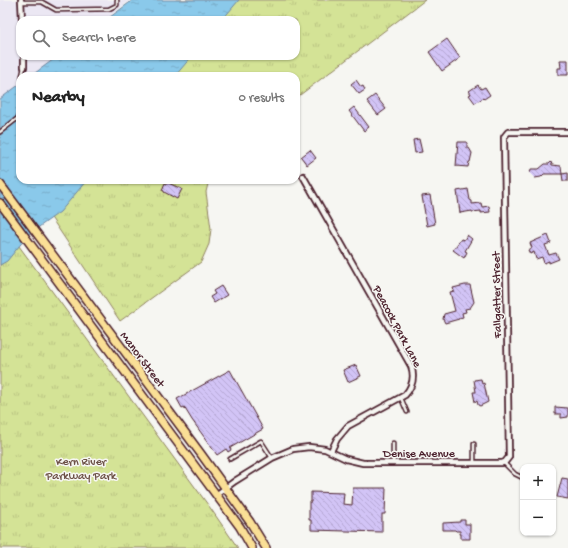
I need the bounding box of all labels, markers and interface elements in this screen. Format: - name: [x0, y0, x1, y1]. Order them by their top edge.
- search box: [16, 16, 300, 60]
- icon: search: [30, 27, 52, 49]
- text: Search here: [62, 29, 136, 47]
- text: Nearby: [32, 88, 85, 108]
- text: 0 results: [238, 91, 284, 106]
- street label: Fallgatter Street: [490, 250, 506, 339]
- street label: Peacock Park Lane: [368, 283, 424, 371]
- street label: Manor Street: [116, 330, 168, 392]
- street label: Denise Avenue: [382, 448, 456, 462]
- park label: Kern River Parkway Park: [45, 456, 118, 484]
- map controls: [520, 464, 556, 536]
- button: +: [520, 464, 556, 500]
- button: −: [520, 500, 556, 536]

